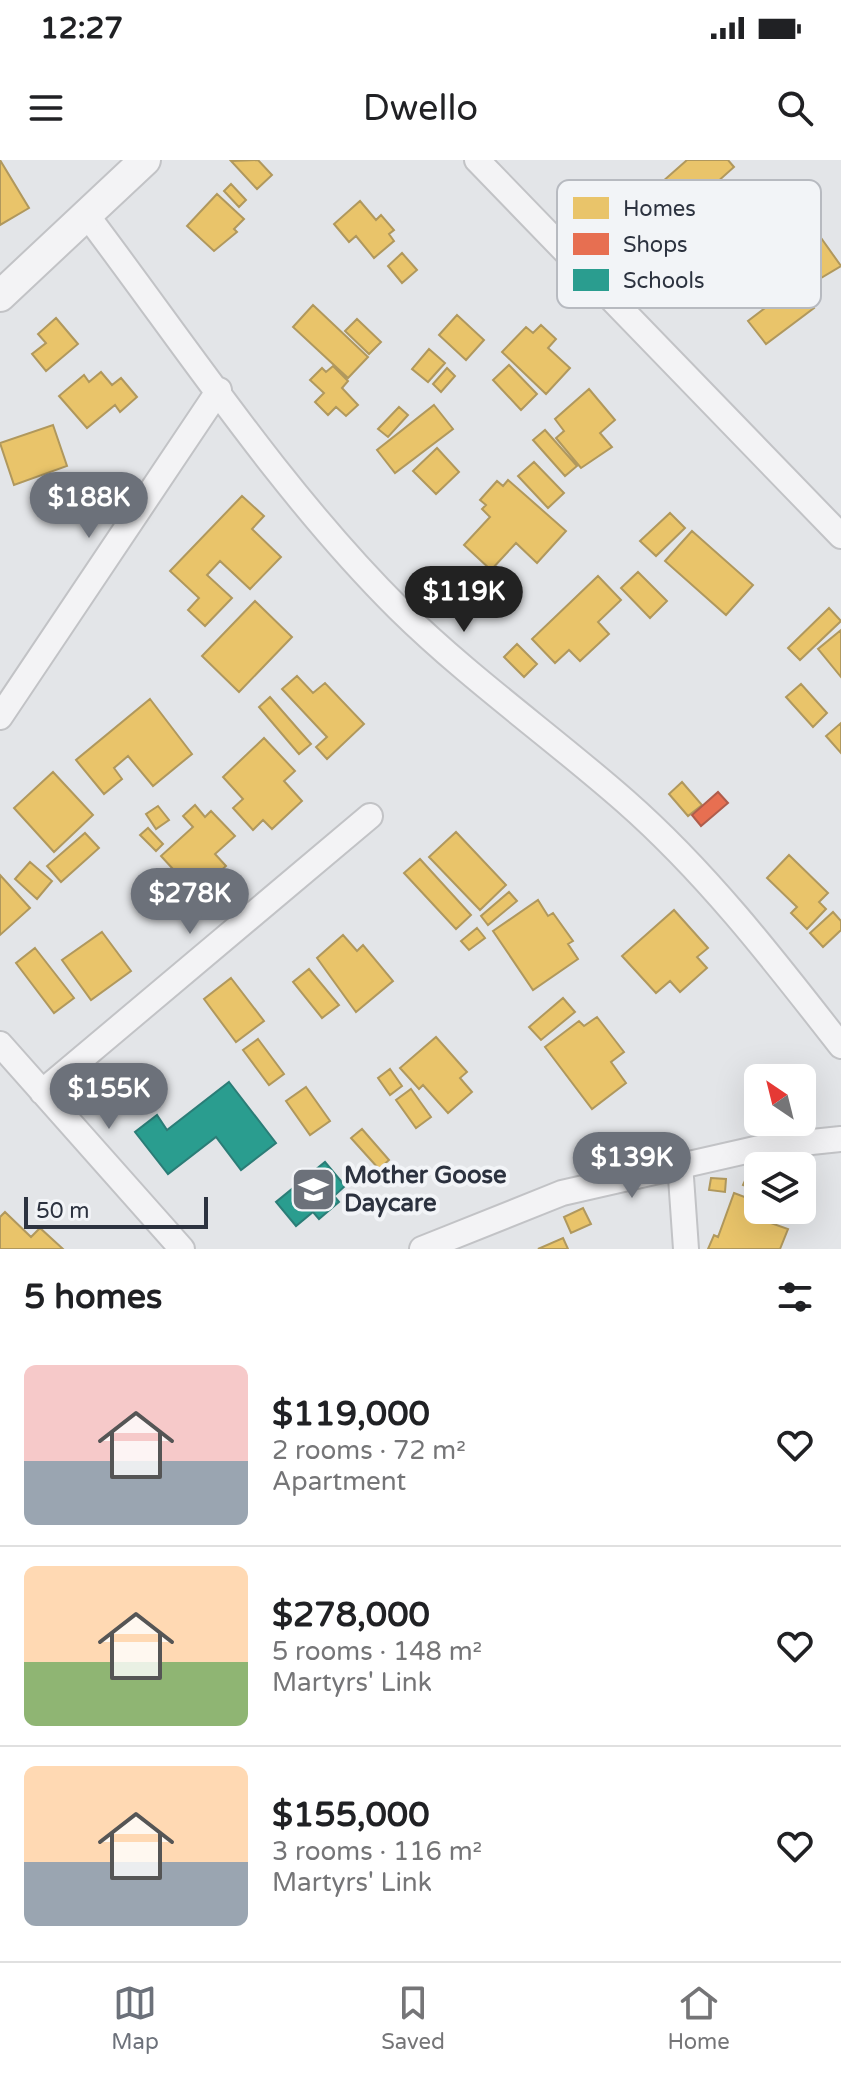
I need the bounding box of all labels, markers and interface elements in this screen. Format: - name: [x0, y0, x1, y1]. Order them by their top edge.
- text: 12:27: [40, 10, 123, 47]
- icon: menu: [24, 86, 68, 130]
- icon: search: [773, 86, 817, 130]
- text: Dwello: [363, 87, 478, 130]
- legend: [557, 180, 821, 308]
- text: Homes: [623, 196, 696, 222]
- text: Shops: [623, 232, 688, 258]
- text: Schools: [623, 268, 704, 294]
- pin: $188K: [33, 472, 145, 540]
- text: $188K: [48, 482, 130, 513]
- pin: $119K: [408, 566, 520, 634]
- text: $119K: [423, 576, 505, 607]
- pin: $278K: [134, 868, 246, 936]
- text: $278K: [149, 878, 231, 909]
- pin: $155K: [53, 1063, 165, 1131]
- north arrow: [744, 1064, 816, 1136]
- map controls: [744, 1064, 816, 1224]
- text: $155K: [68, 1073, 150, 1104]
- pin: $139K: [576, 1132, 688, 1200]
- text: $139K: [591, 1142, 673, 1173]
- button: layers: [744, 1152, 816, 1224]
- place label: Mother Goose Daycare: [344, 1161, 507, 1218]
- school or university icon: Mother Goose Daycare: [289, 1165, 337, 1213]
- scale bar: [24, 1193, 208, 1229]
- text: 50 m: [36, 1198, 90, 1224]
- icon: filters: [773, 1275, 817, 1319]
- text: 5 homes: [24, 1277, 162, 1318]
- text: $119,000: [272, 1394, 430, 1435]
- icon: home: [88, 1397, 184, 1493]
- icon: heart: [773, 1423, 817, 1467]
- text: 2 rooms · 72 m²: [272, 1435, 466, 1466]
- text: Apartment: [272, 1466, 406, 1497]
- text: $278,000: [272, 1595, 430, 1636]
- icon: home: [88, 1598, 184, 1694]
- icon: heart: [773, 1624, 817, 1668]
- text: 5 rooms · 148 m²: [272, 1636, 482, 1667]
- text: Martyrs' Link: [272, 1667, 432, 1698]
- text: $155,000: [272, 1795, 430, 1836]
- icon: home: [88, 1798, 184, 1894]
- icon: heart: [773, 1824, 817, 1868]
- text: 3 rooms · 116 m²: [272, 1836, 482, 1867]
- text: Martyrs' Link: [272, 1867, 432, 1898]
- tab: Map: [111, 1981, 159, 2055]
- tab: Saved: [381, 1981, 445, 2055]
- tab: Home: [667, 1981, 730, 2055]

